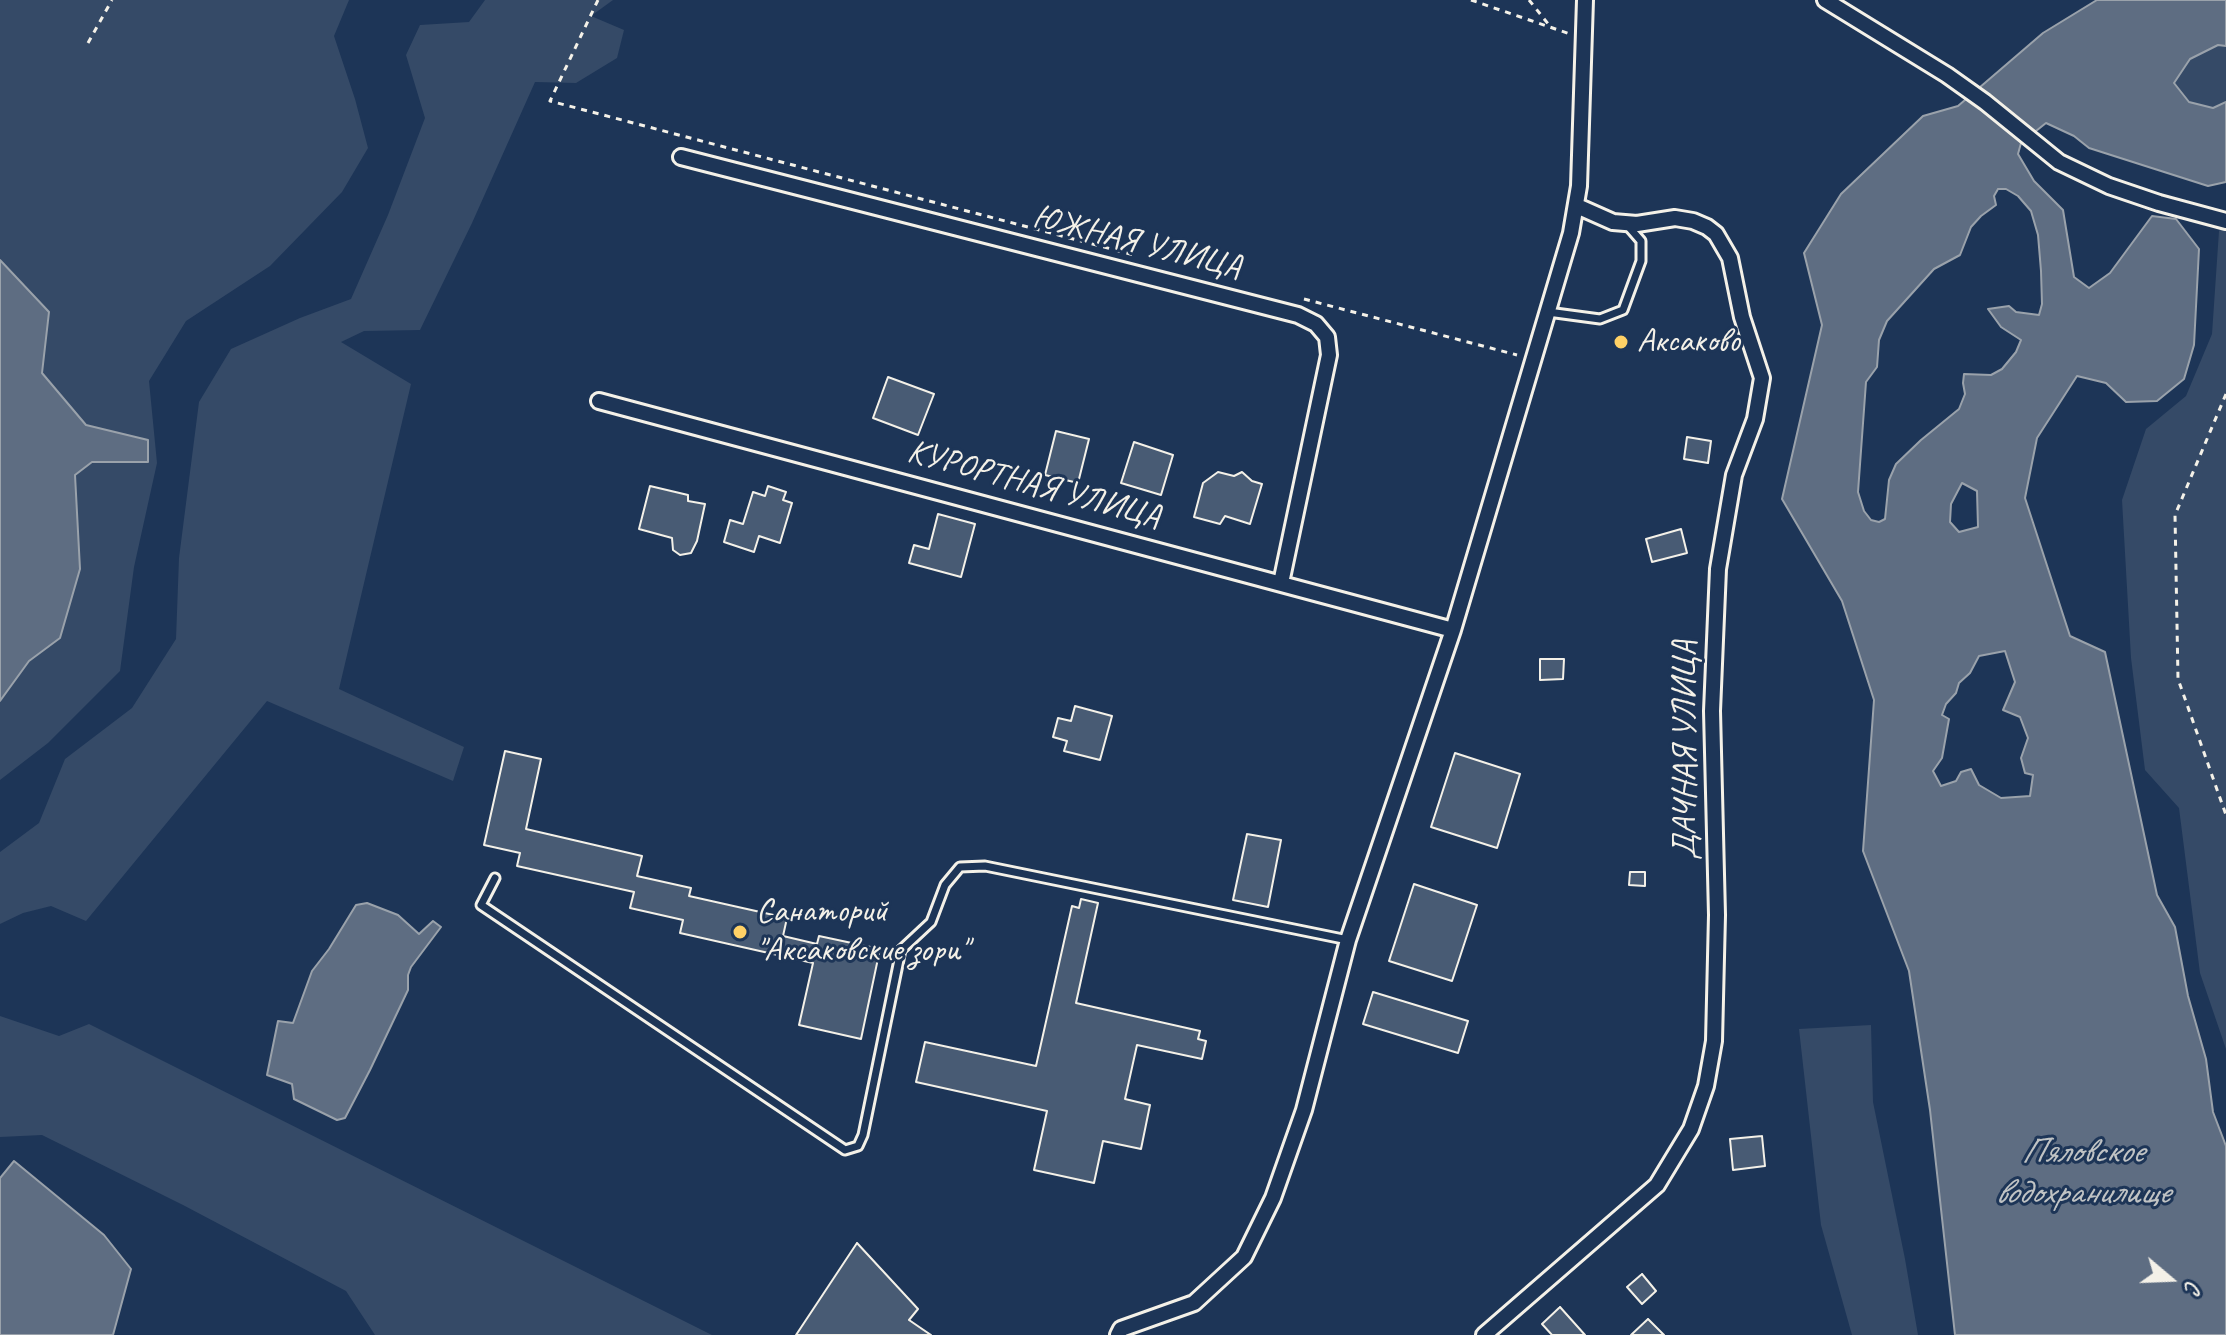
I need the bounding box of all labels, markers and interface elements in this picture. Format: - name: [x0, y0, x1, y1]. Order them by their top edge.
- street label: ЮЖНАЯ УЛИЦА: [1029, 197, 1245, 289]
- place label: Аксаково: [1637, 322, 1740, 362]
- marker: Аксаково: [1612, 333, 1630, 351]
- street label: КУРОРТНАЯ УЛИЦА: [903, 432, 1165, 538]
- street label: ДАЧНАЯ УЛИЦА: [1666, 640, 1706, 860]
- place label: Санаторий "Аксаковские зори": [756, 892, 968, 972]
- marker: Санаторий "Аксаковские зори": [731, 923, 749, 941]
- water label: Пяловское водохранилище: [1995, 1131, 2169, 1216]
- north arrow: [2130, 1239, 2210, 1319]
- text: С: [2178, 1277, 2208, 1296]

